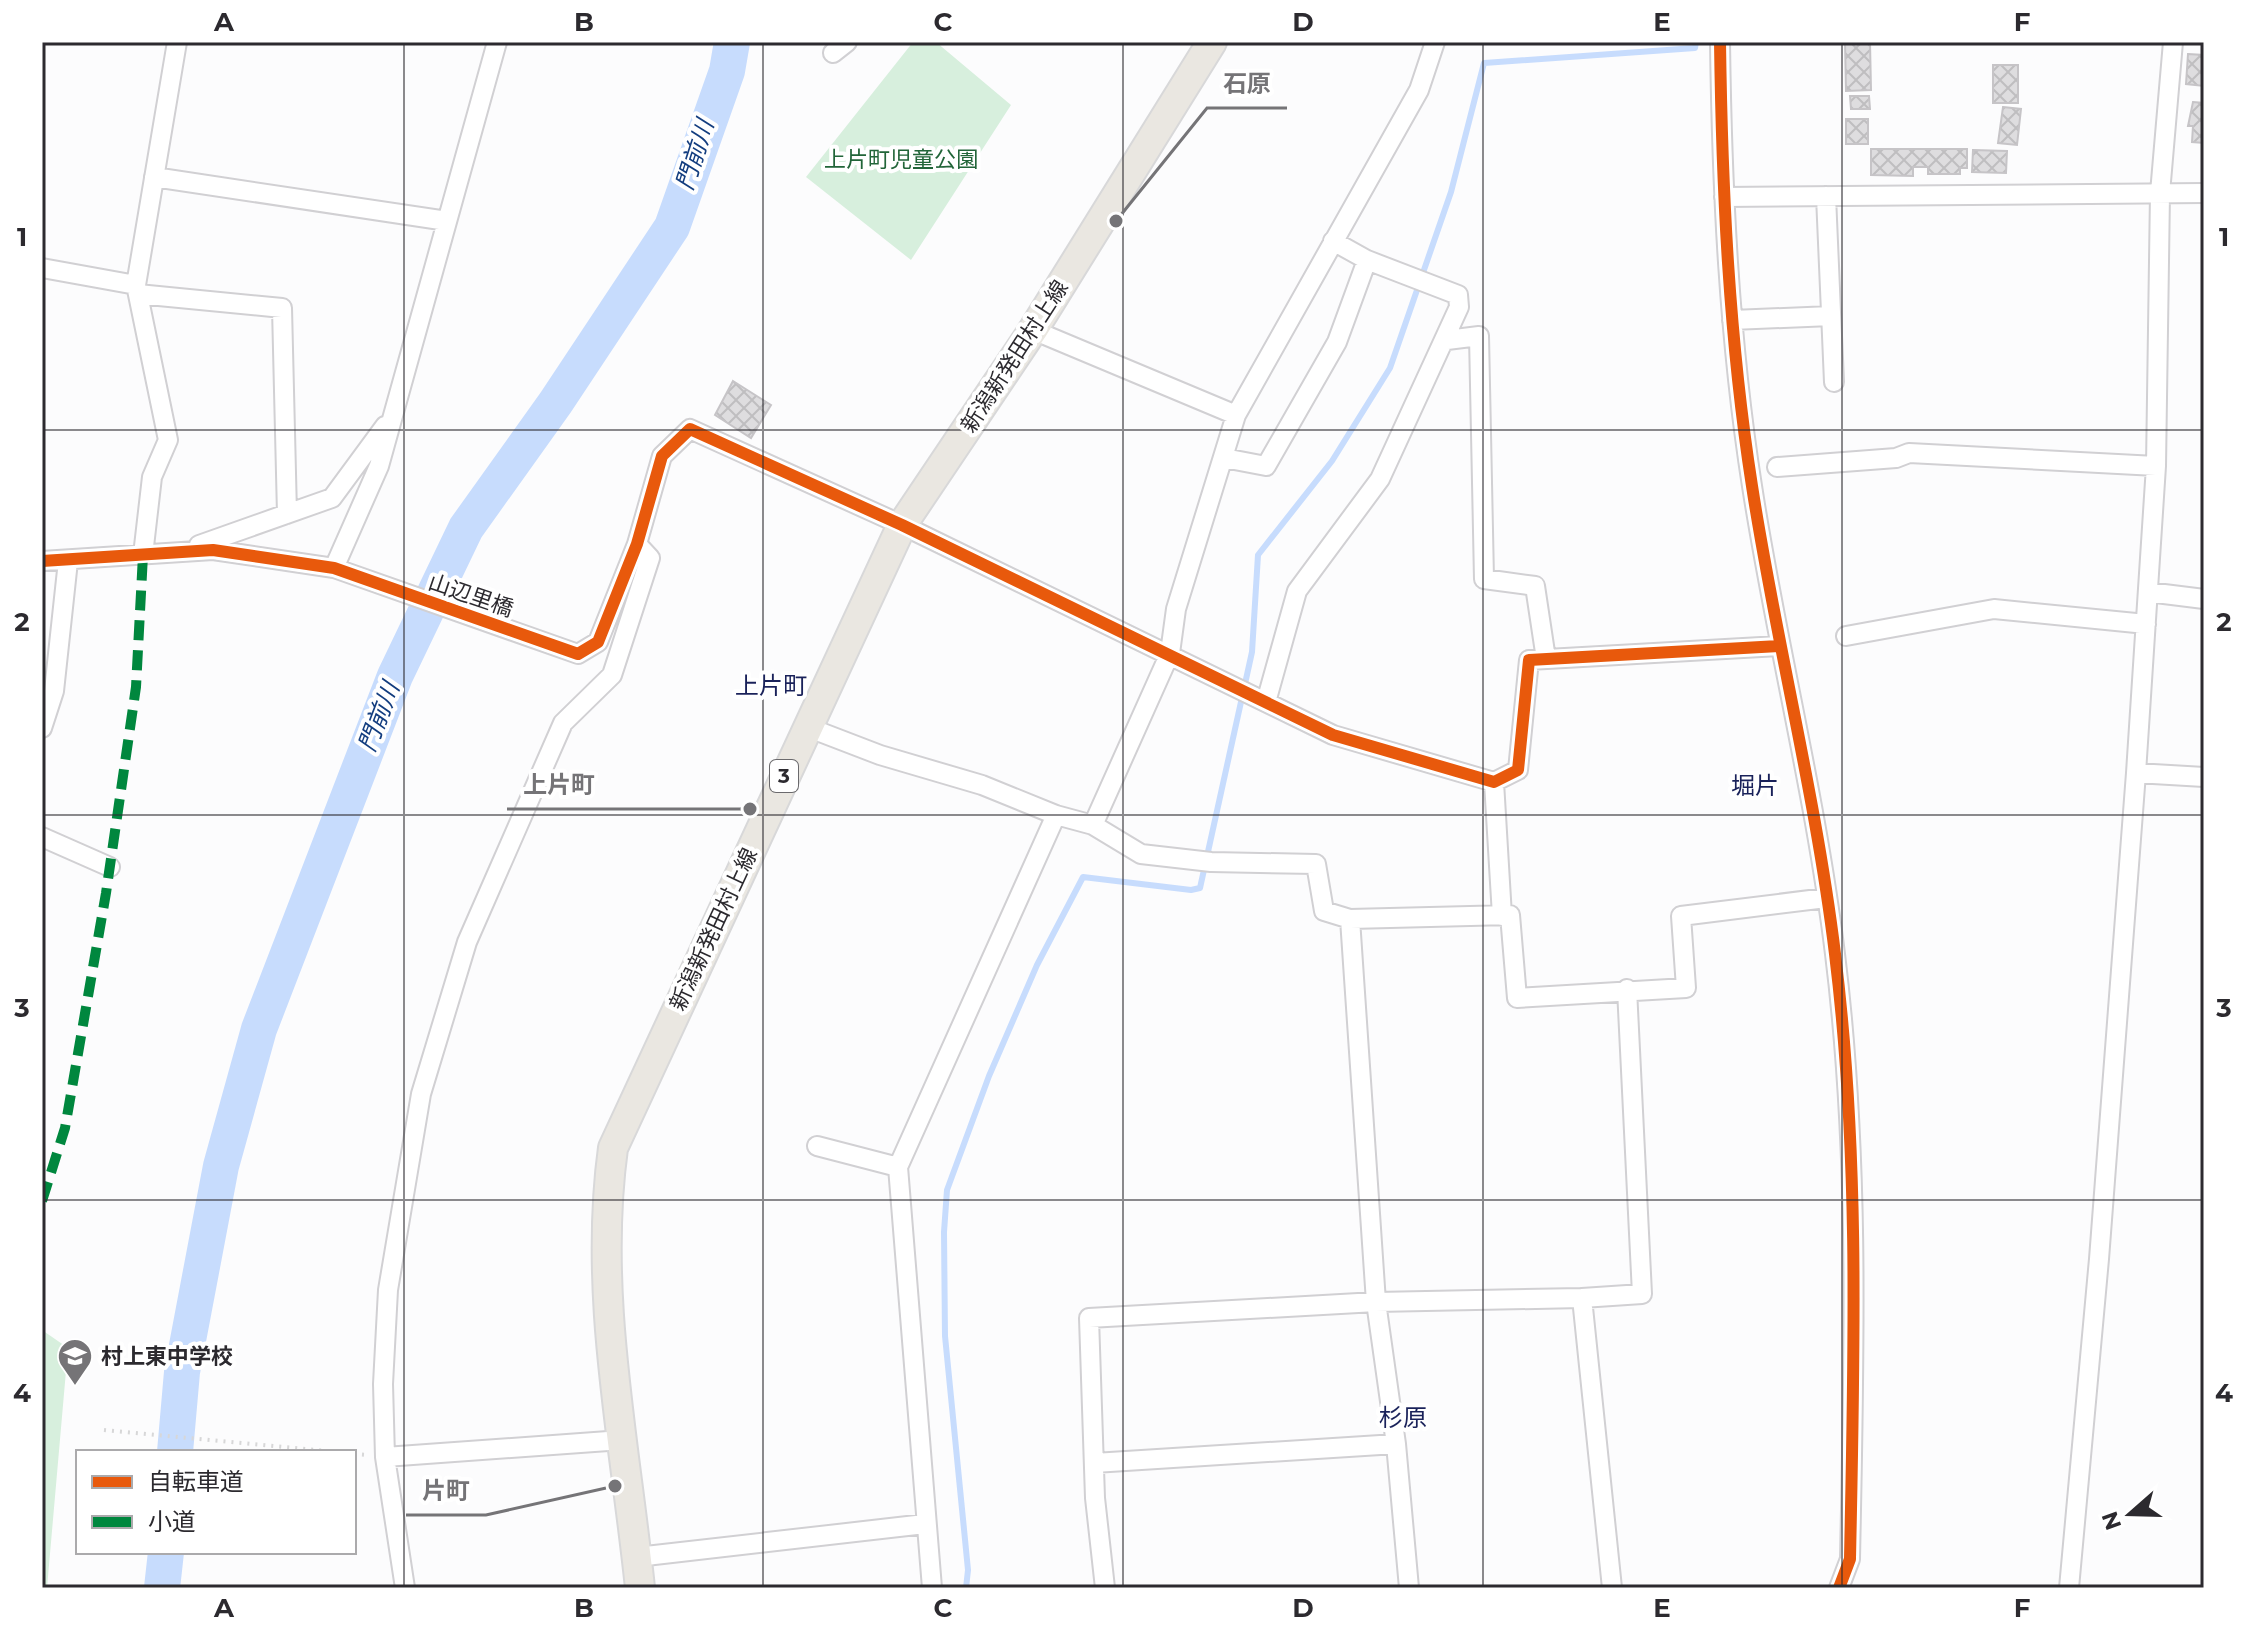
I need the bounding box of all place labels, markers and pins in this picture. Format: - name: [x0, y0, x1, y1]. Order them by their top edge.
- callout: 石原: [1207, 60, 1287, 108]
- callout: 上片町: [507, 761, 611, 809]
- school or university icon: 村上東中学校: [56, 1337, 94, 1387]
- place label: 村上東中学校: [101, 1343, 233, 1370]
- callout: 片町: [406, 1467, 486, 1515]

